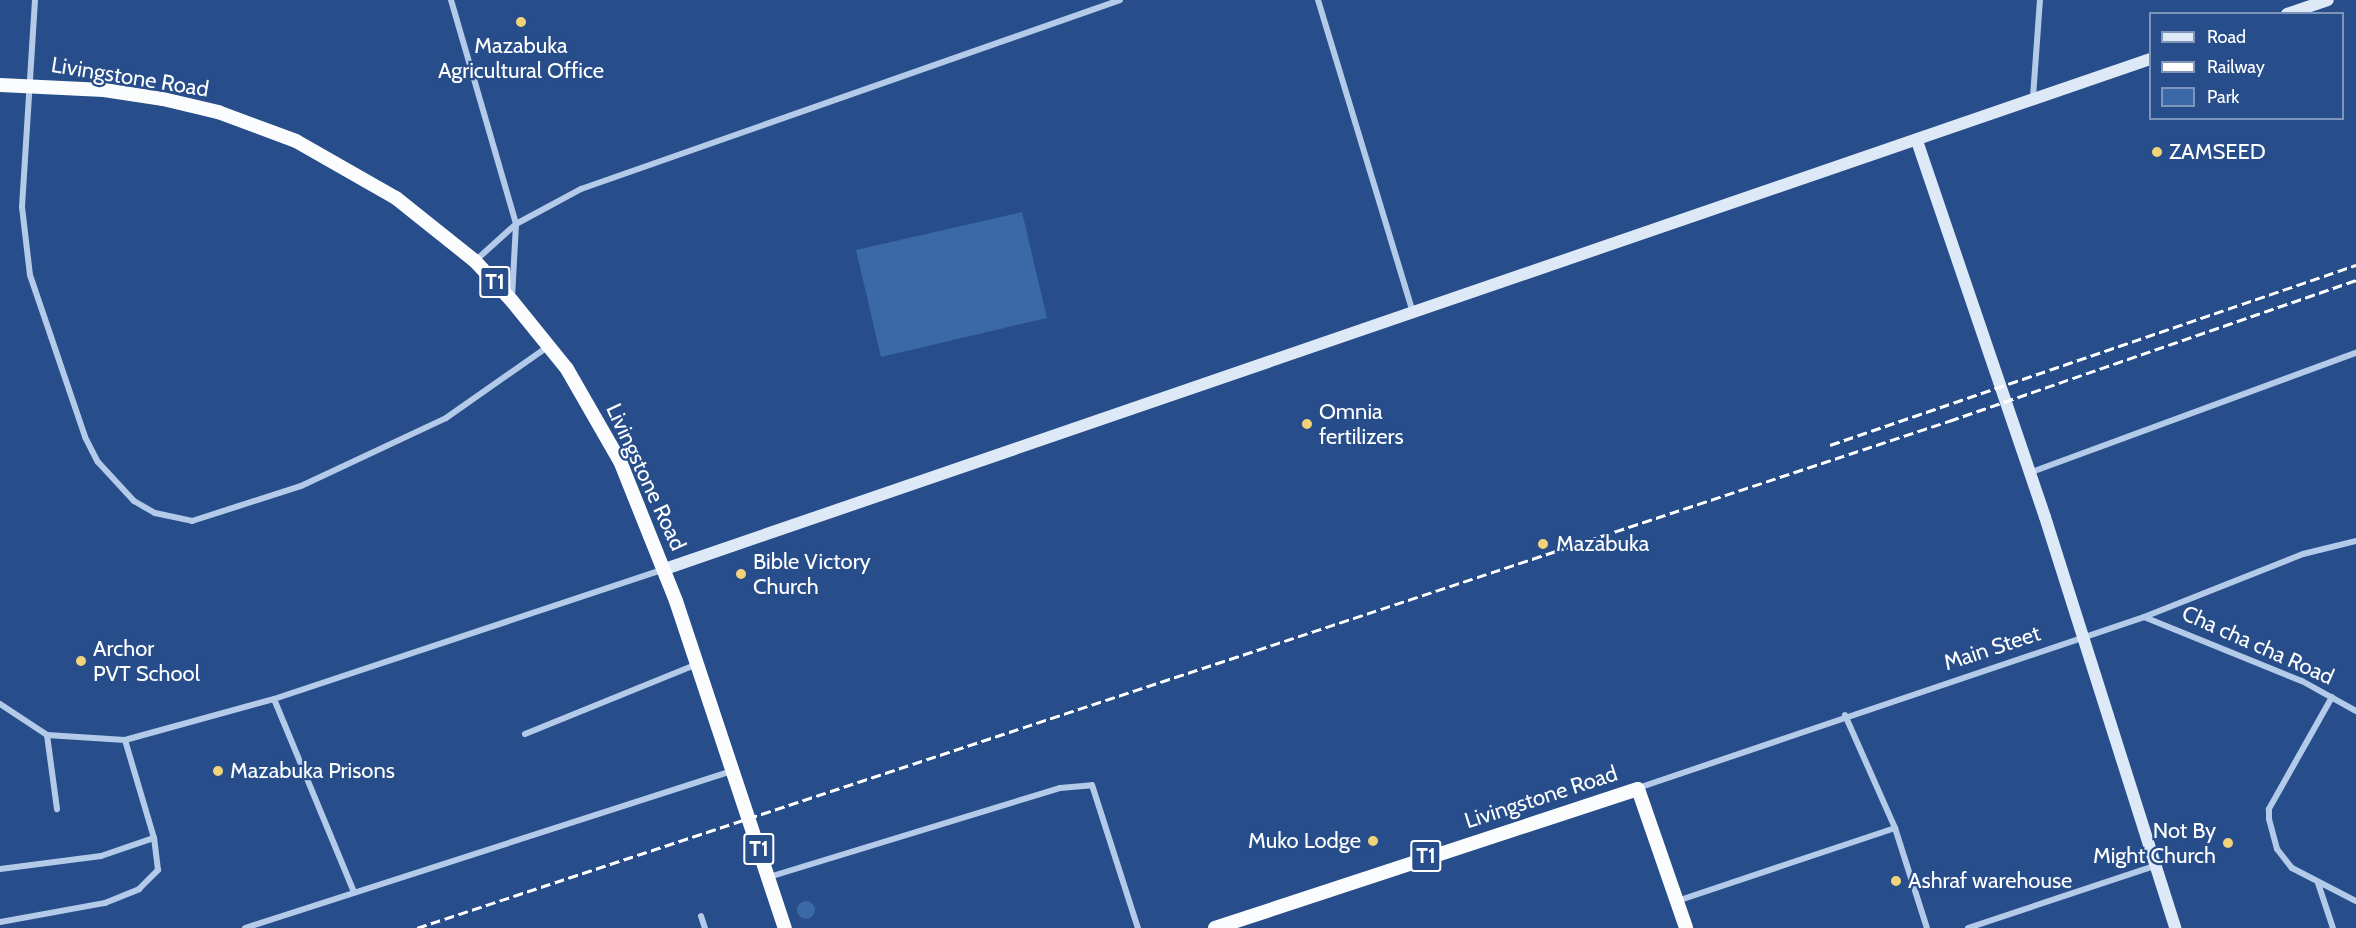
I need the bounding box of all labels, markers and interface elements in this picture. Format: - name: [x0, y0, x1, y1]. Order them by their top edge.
- legend: [2149, 12, 2344, 120]
- marker: Mazabuka Agricultural Office: [514, 15, 528, 29]
- text: Road: [2207, 26, 2246, 48]
- place label: Mazabuka Agricultural Office: [438, 32, 604, 84]
- street label: Livingstone Road: [49, 52, 211, 102]
- text: Railway: [2207, 56, 2265, 78]
- text: Park: [2207, 86, 2239, 108]
- place label: ZAMSEED: [2169, 139, 2266, 165]
- marker: ZAMSEED: [2150, 145, 2164, 159]
- road number: T1: [478, 264, 512, 300]
- place label: Omnia fertilizers: [1319, 398, 1404, 450]
- street label: Livingstone Road: [600, 399, 692, 555]
- marker: Omnia fertilizers: [1300, 417, 1314, 431]
- place label: Mazabuka: [1556, 531, 1649, 557]
- marker: Mazabuka: [1534, 535, 1552, 553]
- place label: Bible Victory Church: [753, 548, 871, 600]
- marker: Bible Victory Church: [734, 567, 748, 581]
- street label: Cha cha cha Road: [2178, 600, 2338, 690]
- street label: Main Steet: [1940, 620, 2044, 676]
- place label: Archor PVT School: [93, 635, 200, 686]
- marker: Archor PVT School: [74, 654, 88, 668]
- place label: Mazabuka Prisons: [230, 758, 395, 784]
- street label: Livingstone Road: [1461, 760, 1621, 834]
- marker: Mazabuka Prisons: [211, 764, 225, 778]
- place label: Not By Might Church: [2093, 817, 2216, 868]
- place label: Muko Lodge: [1248, 828, 1361, 854]
- road number: T1: [742, 831, 776, 867]
- marker: Muko Lodge: [1366, 834, 1380, 848]
- marker: Not By Might Church: [2221, 836, 2235, 850]
- road number: T1: [1410, 838, 1442, 874]
- place label: Ashraf warehouse: [1908, 868, 2072, 894]
- marker: Ashraf warehouse: [1889, 874, 1903, 888]

